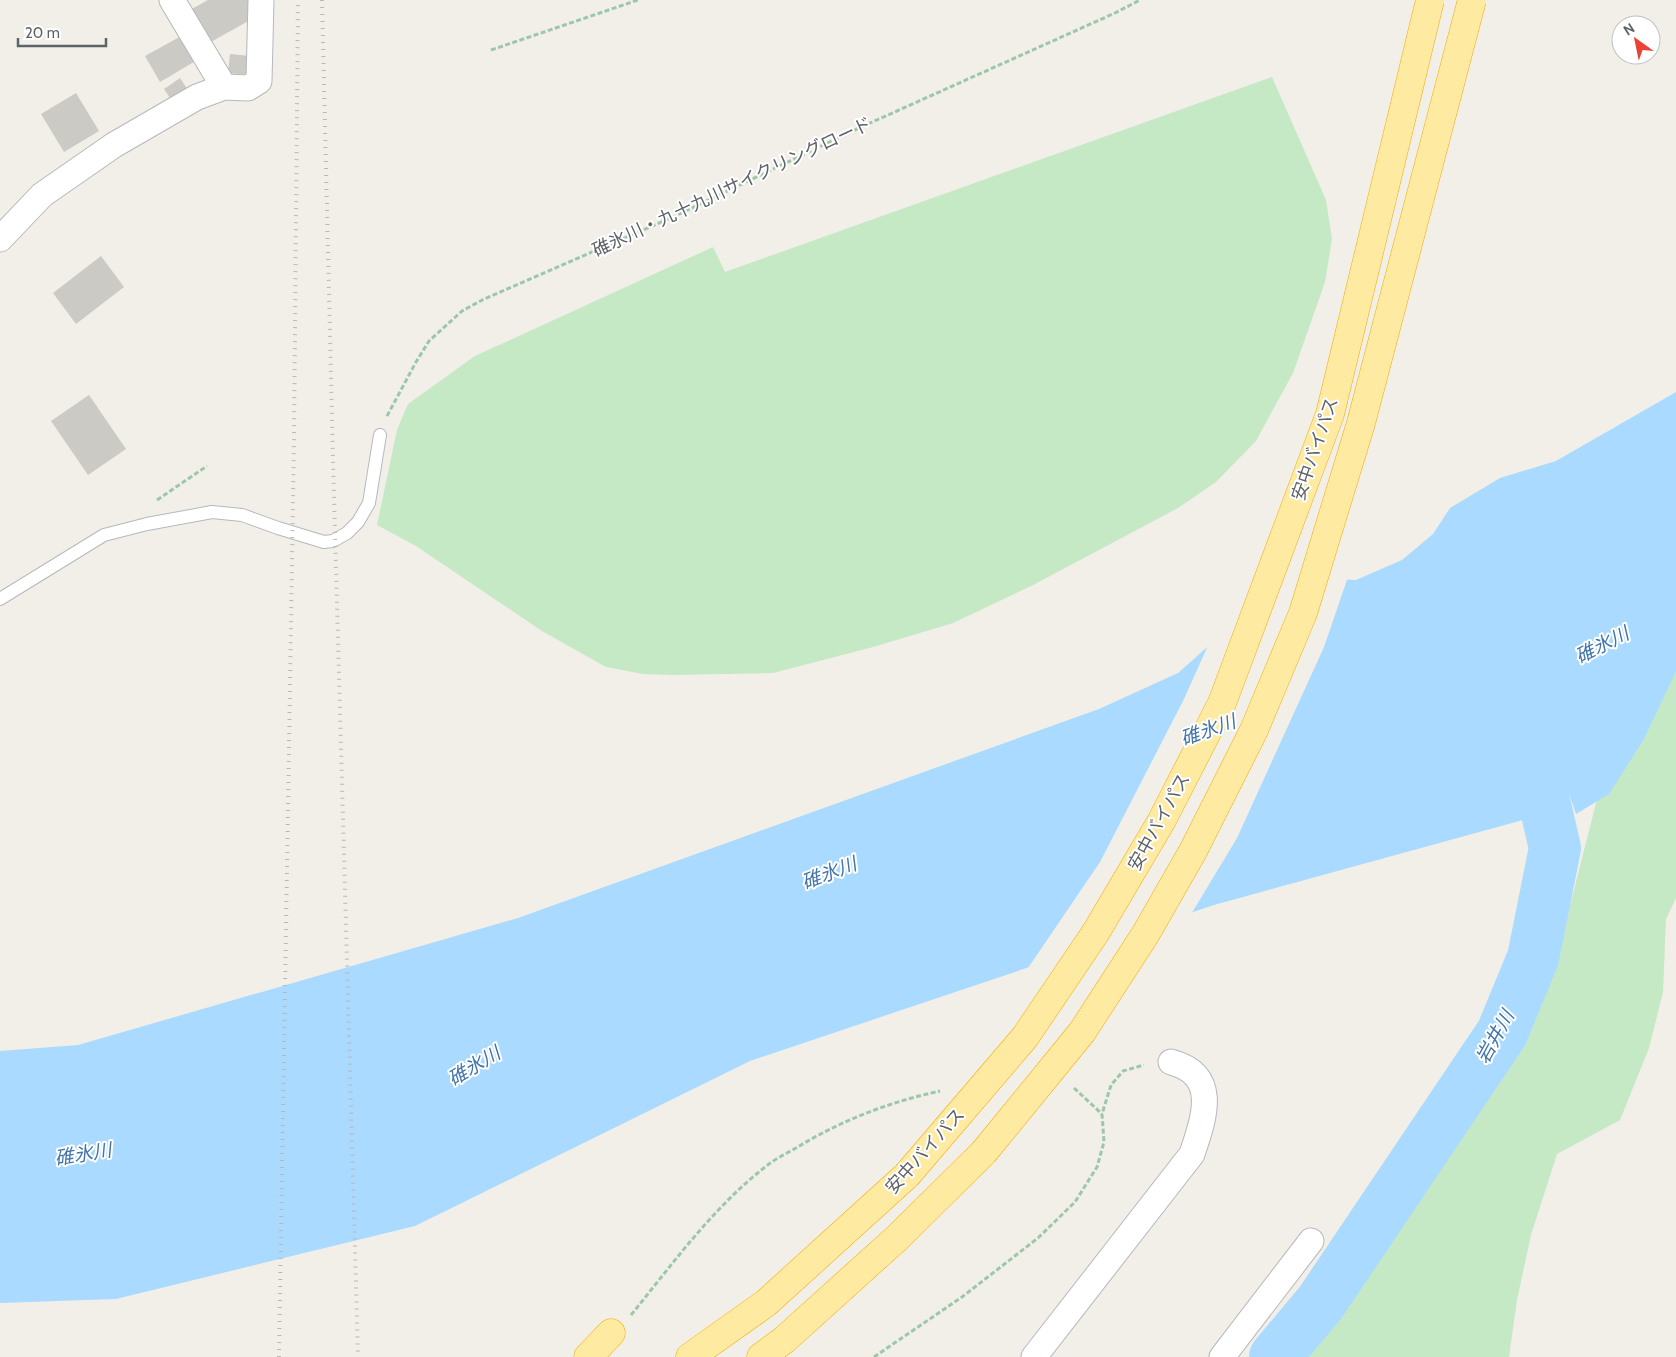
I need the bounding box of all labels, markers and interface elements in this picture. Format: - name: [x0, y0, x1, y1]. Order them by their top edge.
- scale bar: [18, 15, 105, 47]
- north arrow: [1611, 15, 1661, 65]
- text: N: [1620, 19, 1638, 39]
- text: 20 m: [25, 24, 60, 42]
- street label: 碓氷川・九十九川サイクリングロード: [589, 112, 875, 262]
- street label: 安中バイパス: [1287, 395, 1343, 503]
- water label: 碓氷川: [1571, 621, 1634, 668]
- water label: 碓氷川: [1177, 709, 1241, 750]
- street label: 安中バイパス: [1123, 770, 1195, 874]
- water label: 碓氷川: [798, 851, 862, 894]
- water label: 岩井川: [1471, 1005, 1520, 1068]
- water label: 碓氷川: [444, 1040, 506, 1091]
- street label: 安中バイパス: [881, 1104, 969, 1198]
- water label: 碓氷川: [53, 1138, 115, 1170]

